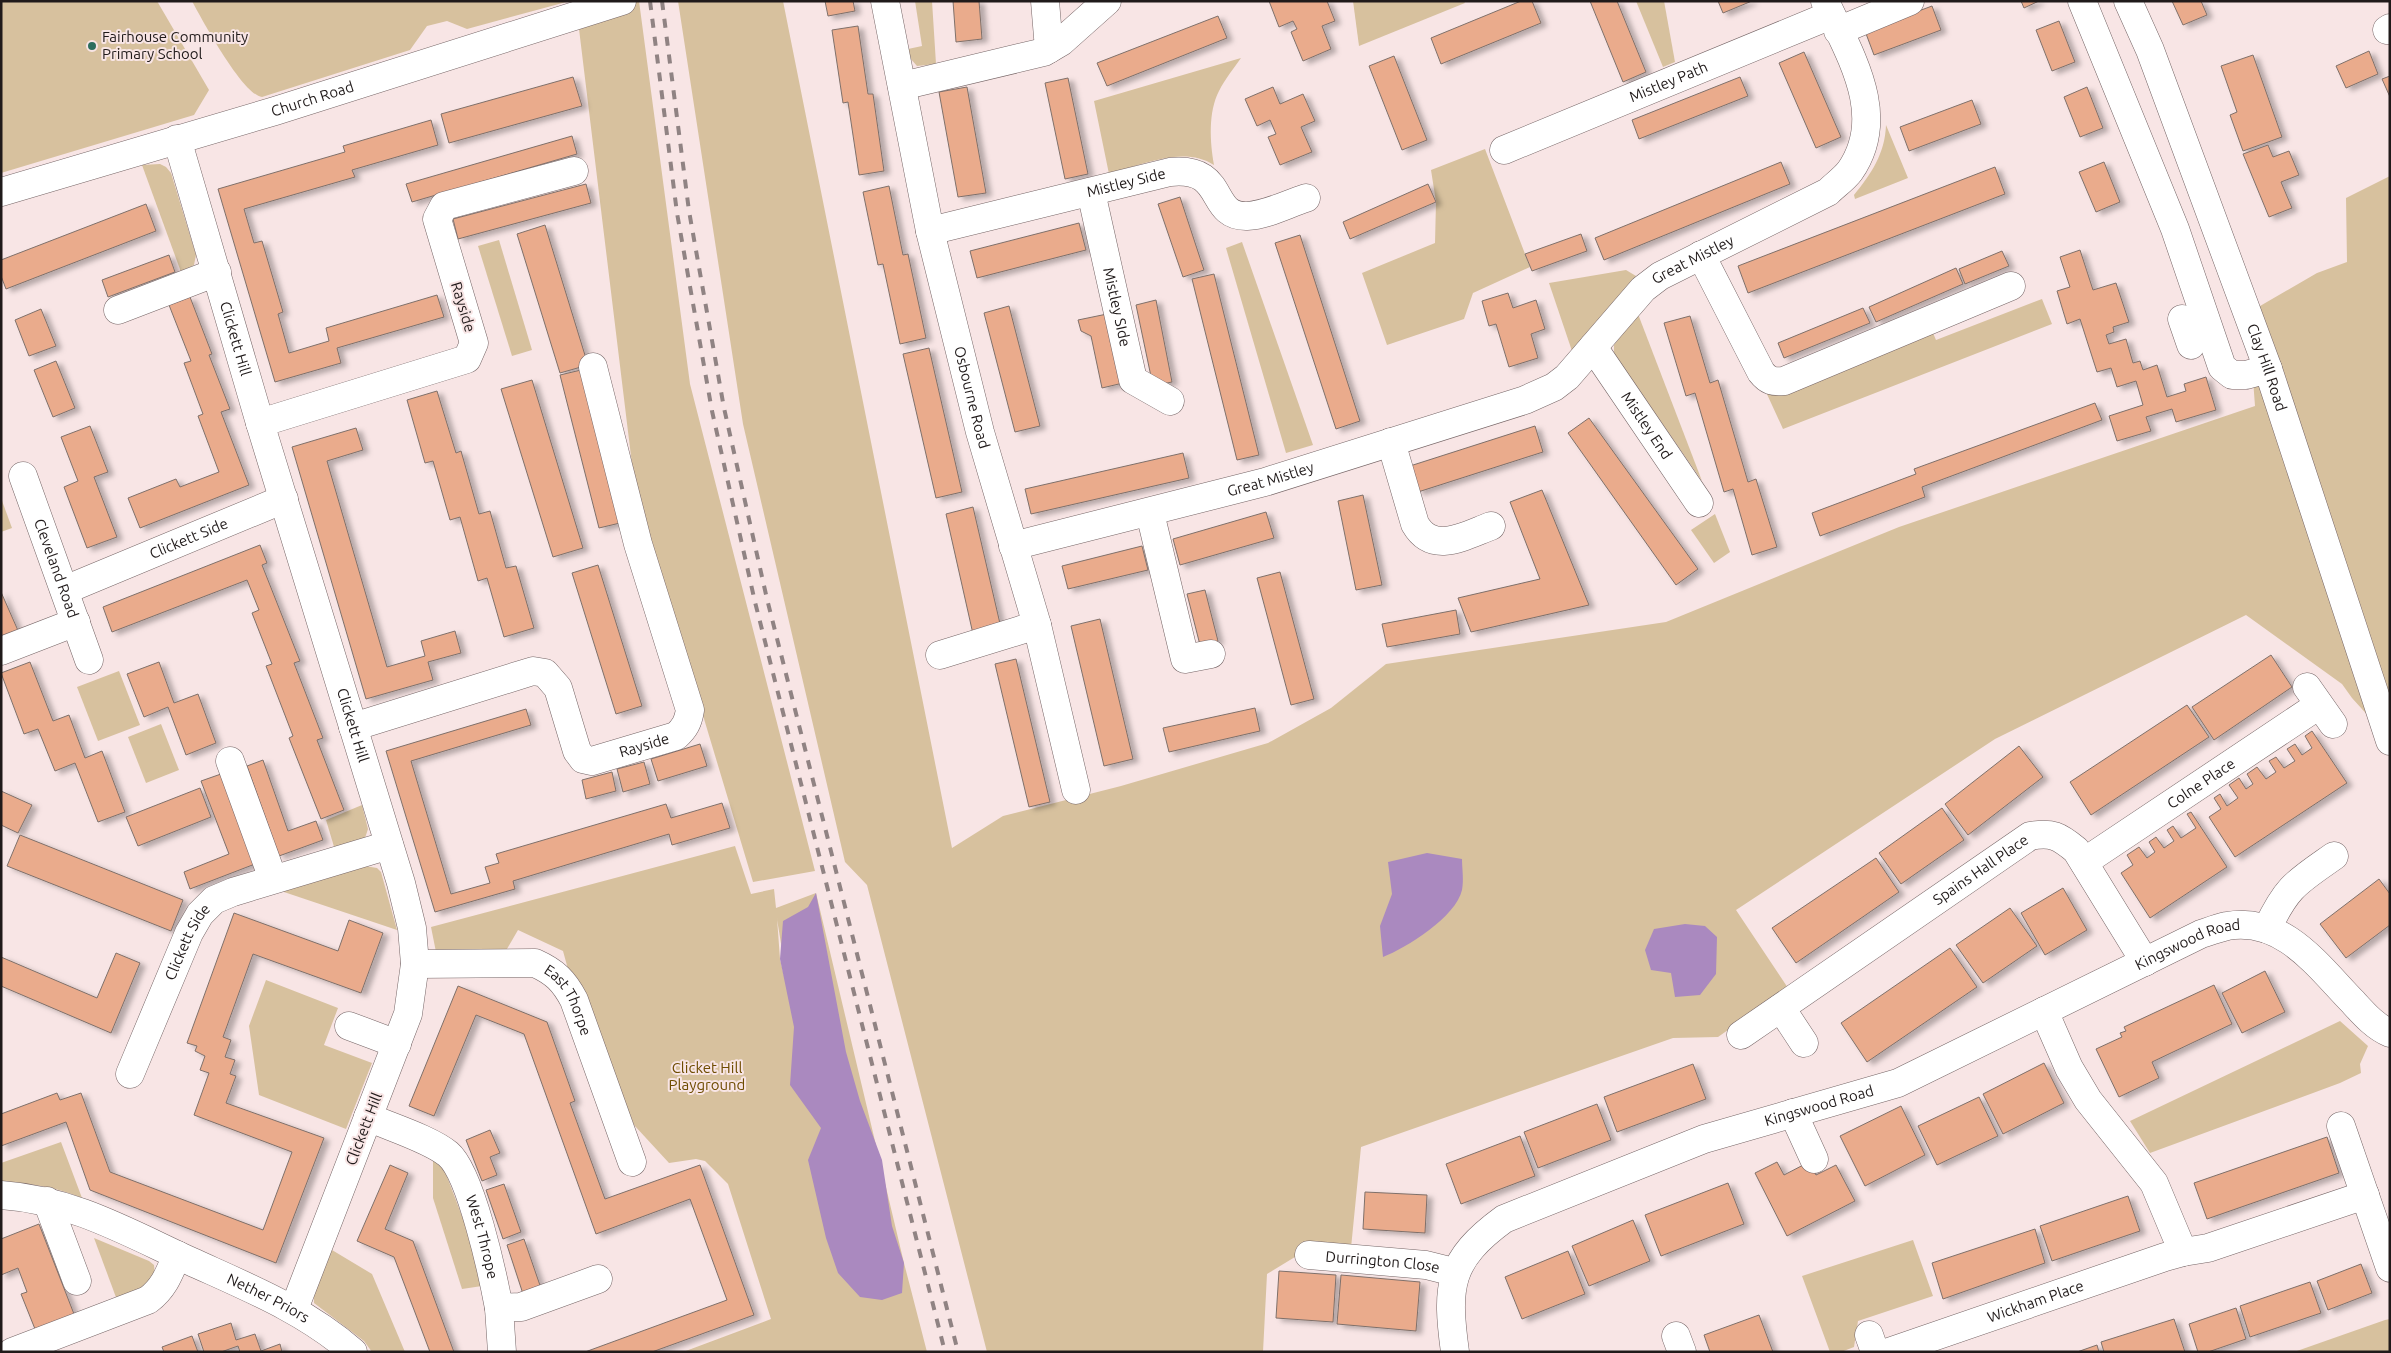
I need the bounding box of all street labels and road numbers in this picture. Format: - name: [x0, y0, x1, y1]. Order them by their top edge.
- street label: Mistley Path: [1627, 58, 1710, 105]
- street label: Church Road: [269, 78, 356, 120]
- street label: Mistley Side: [1085, 164, 1167, 200]
- street label: Great Mistley: [1648, 232, 1736, 287]
- street label: Mistley SIde: [1100, 266, 1134, 348]
- street label: Rayside: [448, 280, 479, 334]
- street label: Clickett Hill: [217, 299, 255, 378]
- street label: Clay Hill Road: [2244, 321, 2290, 413]
- street label: Osbourne Road: [951, 344, 993, 451]
- street label: Mistley End: [1618, 388, 1676, 462]
- street label: Great Mistley: [1225, 458, 1316, 499]
- street label: Clickett Side: [147, 514, 230, 562]
- street label: Cleveland Road: [31, 516, 82, 620]
- street label: Clickett Hill: [334, 686, 372, 764]
- street label: Rayside: [617, 729, 671, 760]
- street label: Colne Place: [2164, 754, 2238, 812]
- street label: Spains Hall Place: [1929, 831, 2031, 908]
- street label: Clickett Side: [161, 900, 213, 983]
- street label: Kingswood Road: [2132, 916, 2241, 973]
- street label: East Thorpe: [541, 961, 595, 1038]
- street label: Kingswood Road: [1762, 1082, 1875, 1129]
- street label: Clickett Hill: [342, 1090, 385, 1168]
- street label: West Thrope: [463, 1193, 502, 1280]
- street label: Durrington Close: [1325, 1247, 1442, 1276]
- street label: Nether Priors: [224, 1270, 313, 1326]
- street label: Wickham Place: [1985, 1277, 2086, 1326]

